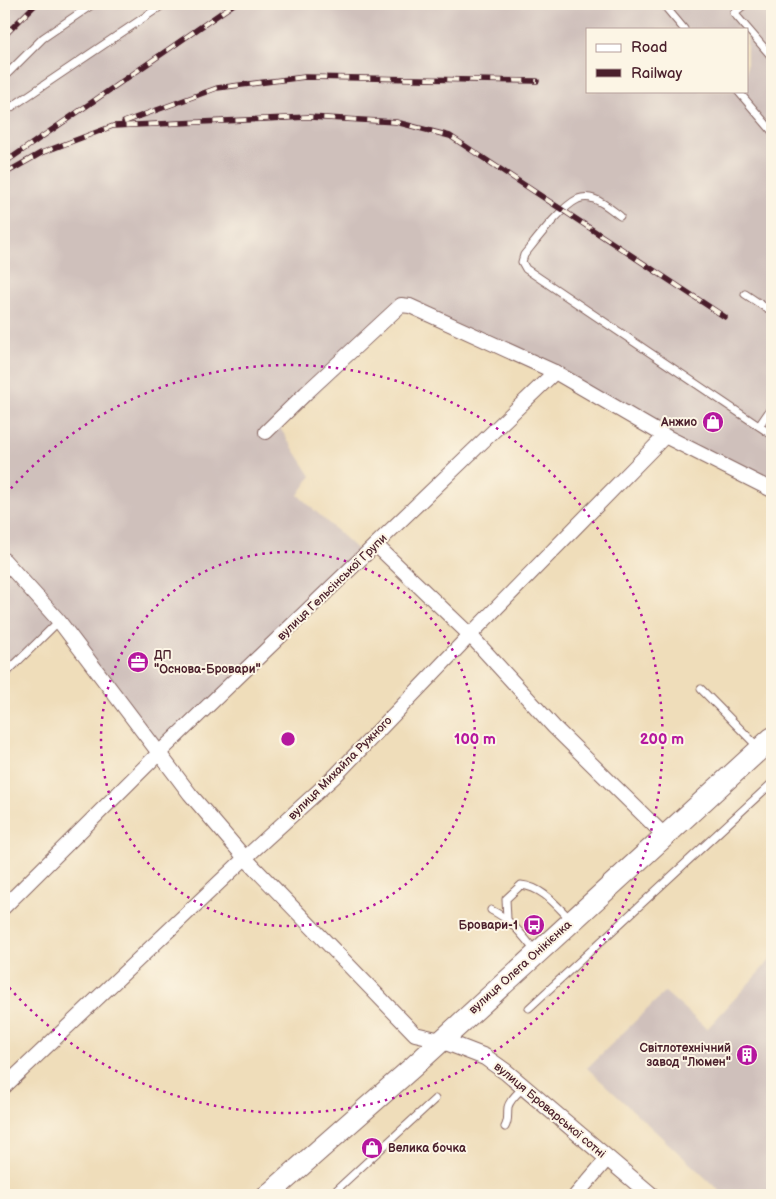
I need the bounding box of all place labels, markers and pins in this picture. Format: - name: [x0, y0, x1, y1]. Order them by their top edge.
- shop icon: Анжио: [701, 410, 725, 434]
- place label: Анжио: [660, 415, 697, 430]
- place label: ДП "Основа-Бровари": [154, 648, 261, 677]
- office icon: ДП "Основа-Бровари": [126, 650, 150, 674]
- centre of rings: [279, 730, 297, 748]
- bus stop icon: Бровари-1: [522, 913, 546, 937]
- place label: Бровари-1: [458, 918, 518, 933]
- place label: Світлотехнічний завод "Люмен": [639, 1041, 731, 1070]
- building icon: Світлотехнічний завод "Люмен": [735, 1043, 759, 1067]
- shop icon: Велика бочка: [360, 1136, 384, 1160]
- place label: Велика бочка: [388, 1141, 467, 1156]

